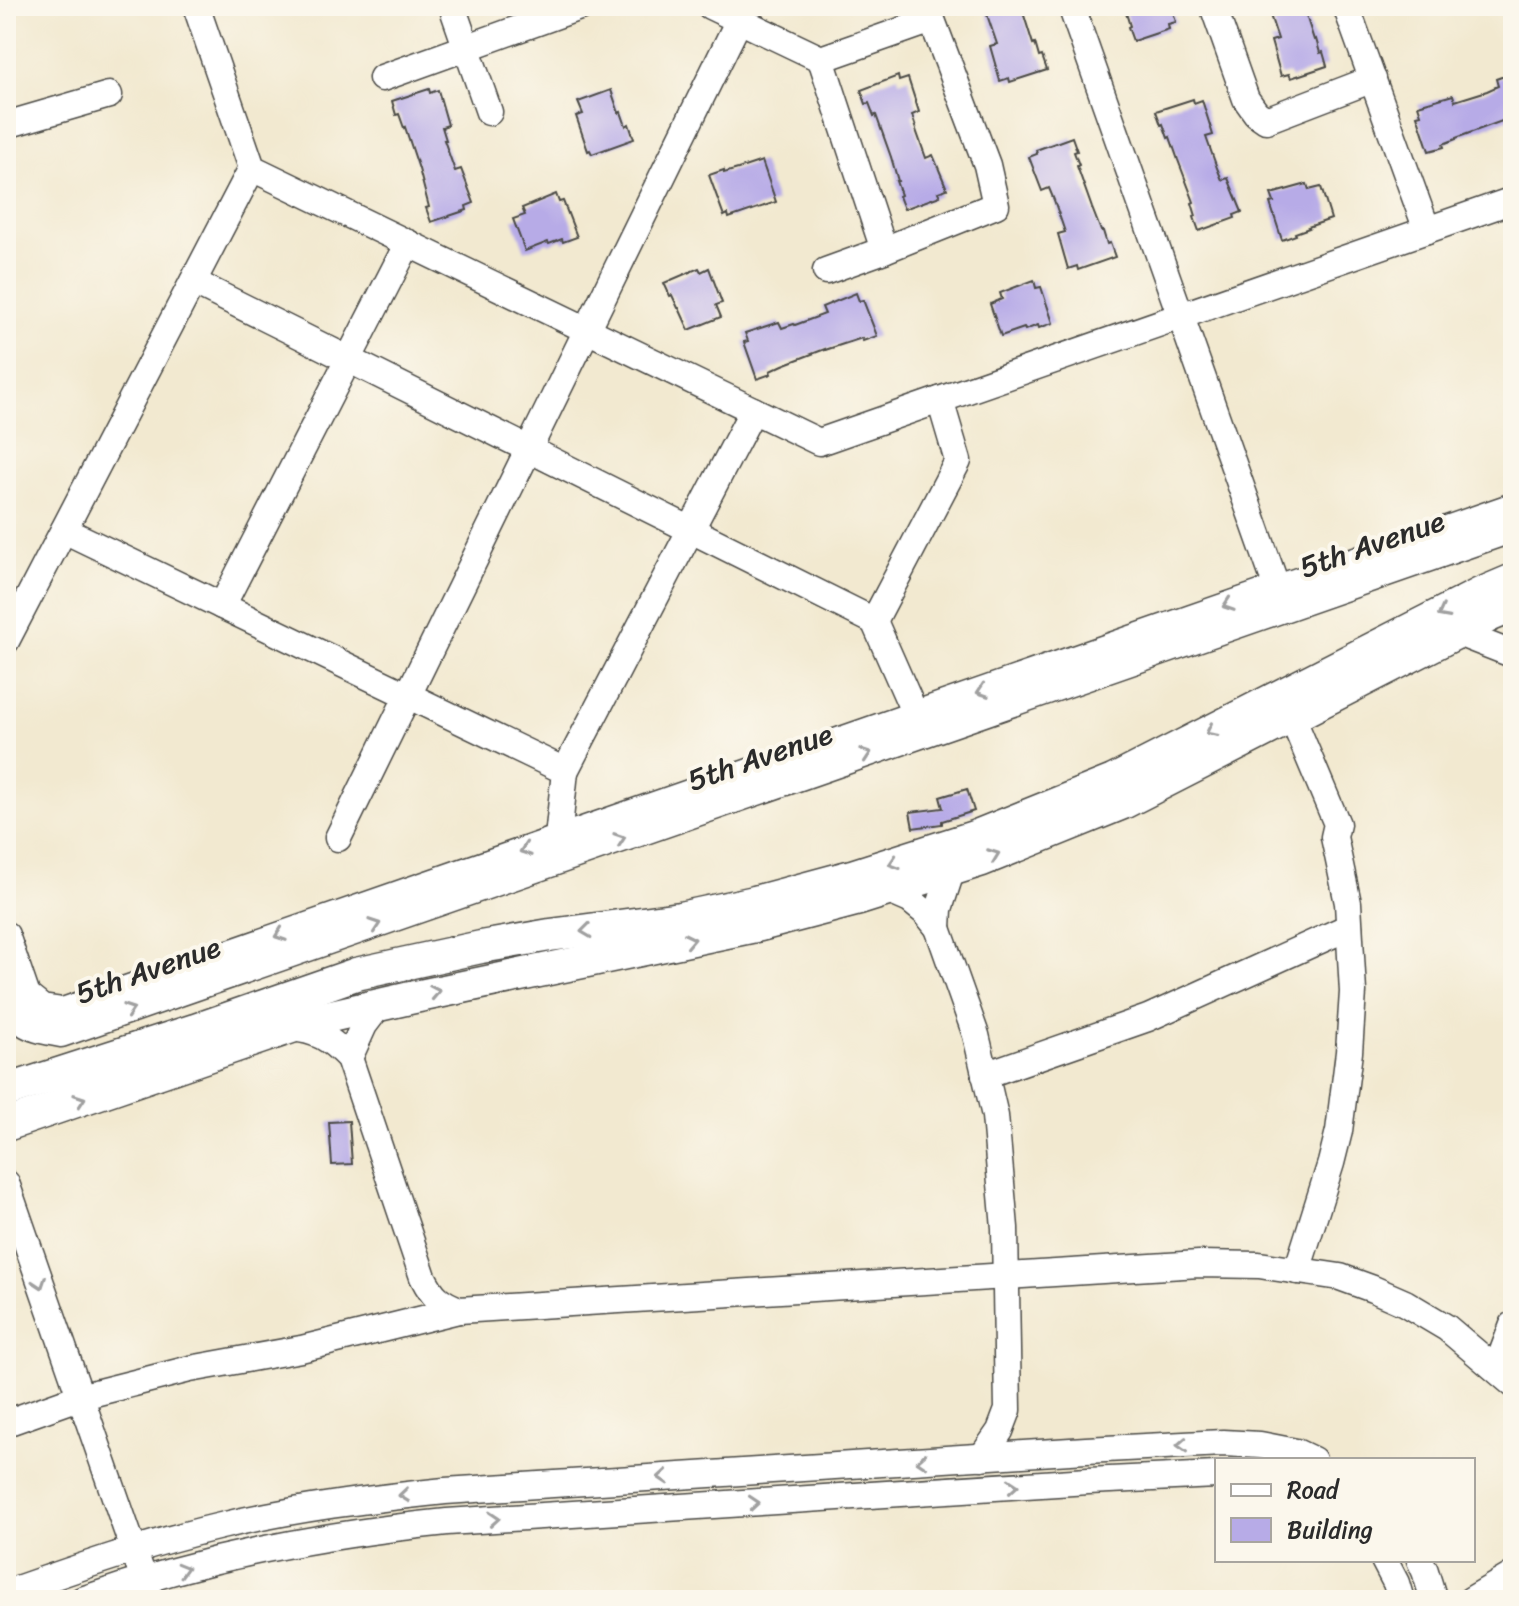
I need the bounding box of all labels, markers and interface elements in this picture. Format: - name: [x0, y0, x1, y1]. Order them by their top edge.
- street label: 5th Avenue: [1292, 494, 1452, 594]
- one-way arrow: [1222, 596, 1236, 612]
- one-way arrow: [1436, 604, 1451, 619]
- one-way arrow: [976, 681, 990, 697]
- street label: 5th Avenue: [680, 707, 840, 807]
- one-way arrow: [1204, 722, 1219, 737]
- one-way arrow: [858, 747, 872, 763]
- one-way arrow: [612, 833, 626, 849]
- one-way arrow: [519, 840, 533, 856]
- one-way arrow: [986, 848, 1000, 865]
- one-way arrow: [887, 853, 901, 869]
- one-way arrow: [367, 918, 381, 934]
- street label: 5th Avenue: [68, 920, 228, 1020]
- one-way arrow: [579, 922, 593, 939]
- one-way arrow: [273, 926, 287, 942]
- one-way arrow: [683, 932, 696, 949]
- one-way arrow: [429, 985, 442, 1002]
- one-way arrow: [121, 1004, 135, 1020]
- one-way arrow: [72, 1093, 86, 1109]
- one-way arrow: [31, 1276, 47, 1290]
- one-way arrow: [1175, 1436, 1188, 1453]
- one-way arrow: [915, 1452, 928, 1469]
- legend: [1215, 1458, 1475, 1562]
- one-way arrow: [656, 1468, 669, 1485]
- text: Road: [1287, 1469, 1341, 1511]
- one-way arrow: [1007, 1478, 1020, 1495]
- one-way arrow: [397, 1486, 410, 1503]
- one-way arrow: [748, 1495, 761, 1512]
- text: Building: [1287, 1509, 1373, 1551]
- one-way arrow: [488, 1511, 501, 1528]
- one-way arrow: [175, 1562, 189, 1578]

